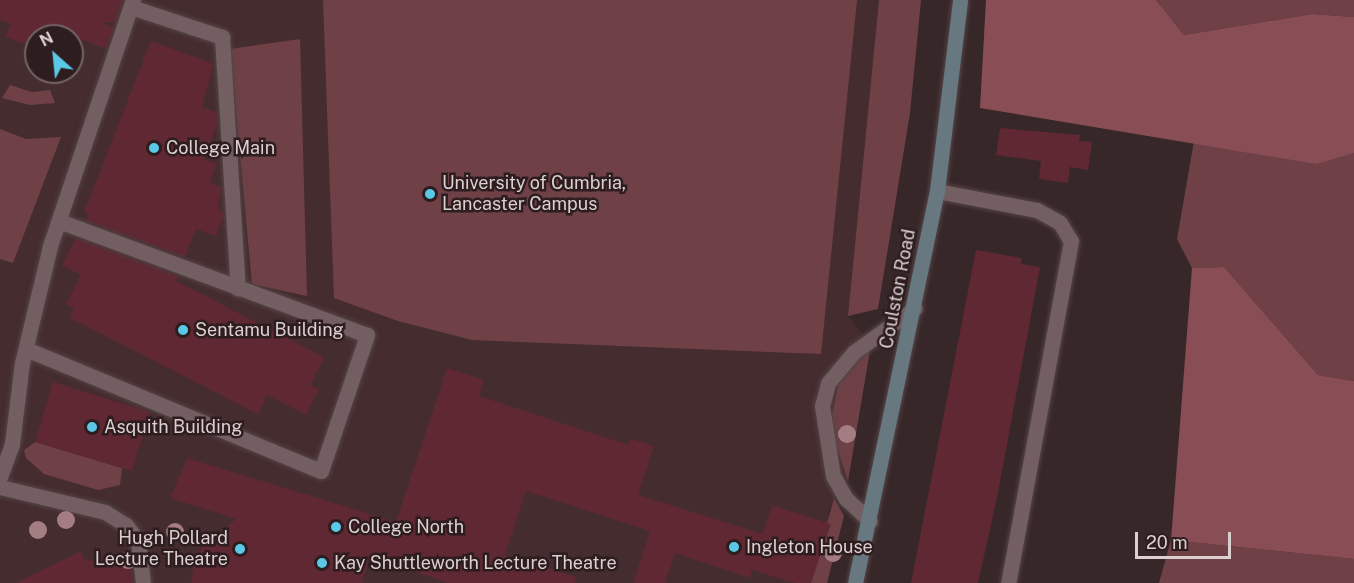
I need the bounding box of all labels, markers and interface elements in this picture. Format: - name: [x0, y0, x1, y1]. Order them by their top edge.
- north arrow: [24, 24, 84, 84]
- text: N: [37, 28, 56, 51]
- place label: College Main: [166, 137, 275, 159]
- marker: College Main: [147, 141, 161, 155]
- place label: University of Cumbria, Lancaster Campus: [442, 173, 626, 216]
- marker: University of Cumbria, Lancaster Campus: [423, 187, 437, 201]
- street label: Coulston Road: [876, 227, 920, 351]
- place label: Sentamu Building: [195, 319, 344, 341]
- marker: Sentamu Building: [176, 323, 190, 337]
- place label: Asquith Building: [104, 416, 242, 438]
- marker: Asquith Building: [85, 420, 99, 434]
- place label: College North: [348, 516, 464, 538]
- marker: College North: [329, 520, 343, 534]
- scale bar: [1138, 520, 1234, 558]
- place label: Hugh Pollard Lecture Theatre: [95, 528, 228, 570]
- text: 20 m: [1146, 532, 1188, 553]
- place label: Ingleton House: [746, 536, 873, 558]
- marker: Ingleton House: [727, 540, 741, 554]
- marker: Hugh Pollard Lecture Theatre: [233, 542, 247, 556]
- place label: Kay Shuttleworth Lecture Theatre: [334, 552, 617, 574]
- marker: Kay Shuttleworth Lecture Theatre: [315, 556, 329, 570]

